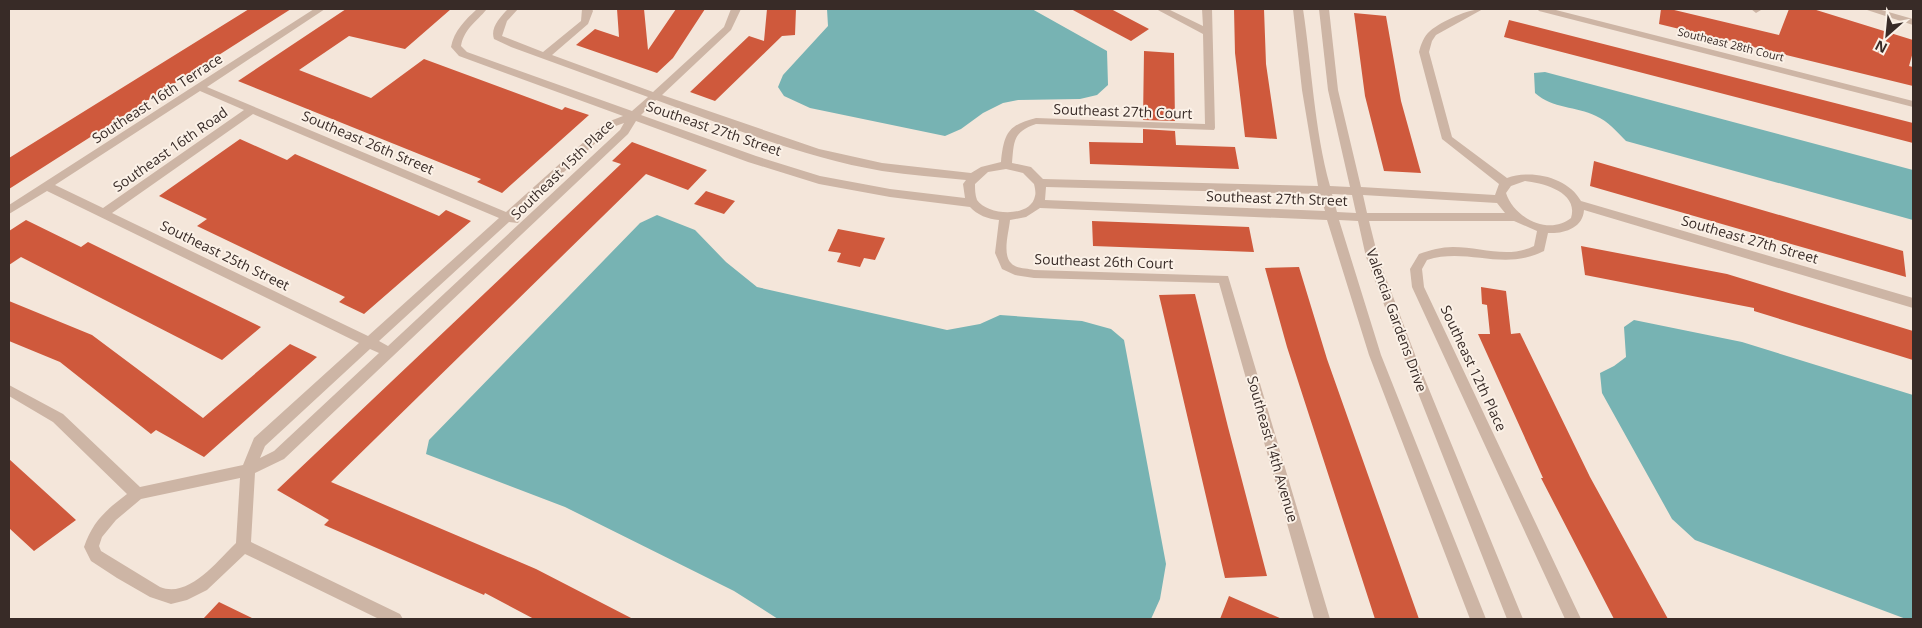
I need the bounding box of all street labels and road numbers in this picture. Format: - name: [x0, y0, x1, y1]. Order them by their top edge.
- street label: Southeast 28th Court: [1676, 24, 1786, 65]
- street label: Southeast 16th Terrace: [88, 49, 226, 147]
- street label: Southeast 27th Street: [644, 96, 784, 160]
- street label: Southeast 27th Court: [1053, 99, 1193, 123]
- street label: Southeast 16th Road: [109, 102, 231, 196]
- street label: Southeast 26th Street: [299, 106, 437, 178]
- street label: Southeast 15th Place: [506, 115, 618, 223]
- street label: Southeast 27th Street: [1206, 186, 1348, 210]
- street label: Southeast 27th Street: [1679, 210, 1821, 268]
- street label: Southeast 25th Street: [157, 215, 293, 295]
- street label: Valencia Gardens Drive: [1362, 246, 1432, 394]
- street label: Southeast 26th Court: [1034, 249, 1174, 273]
- street label: Southeast 12th Place: [1436, 302, 1512, 434]
- street label: Southeast 14th Avenue: [1243, 374, 1303, 524]

